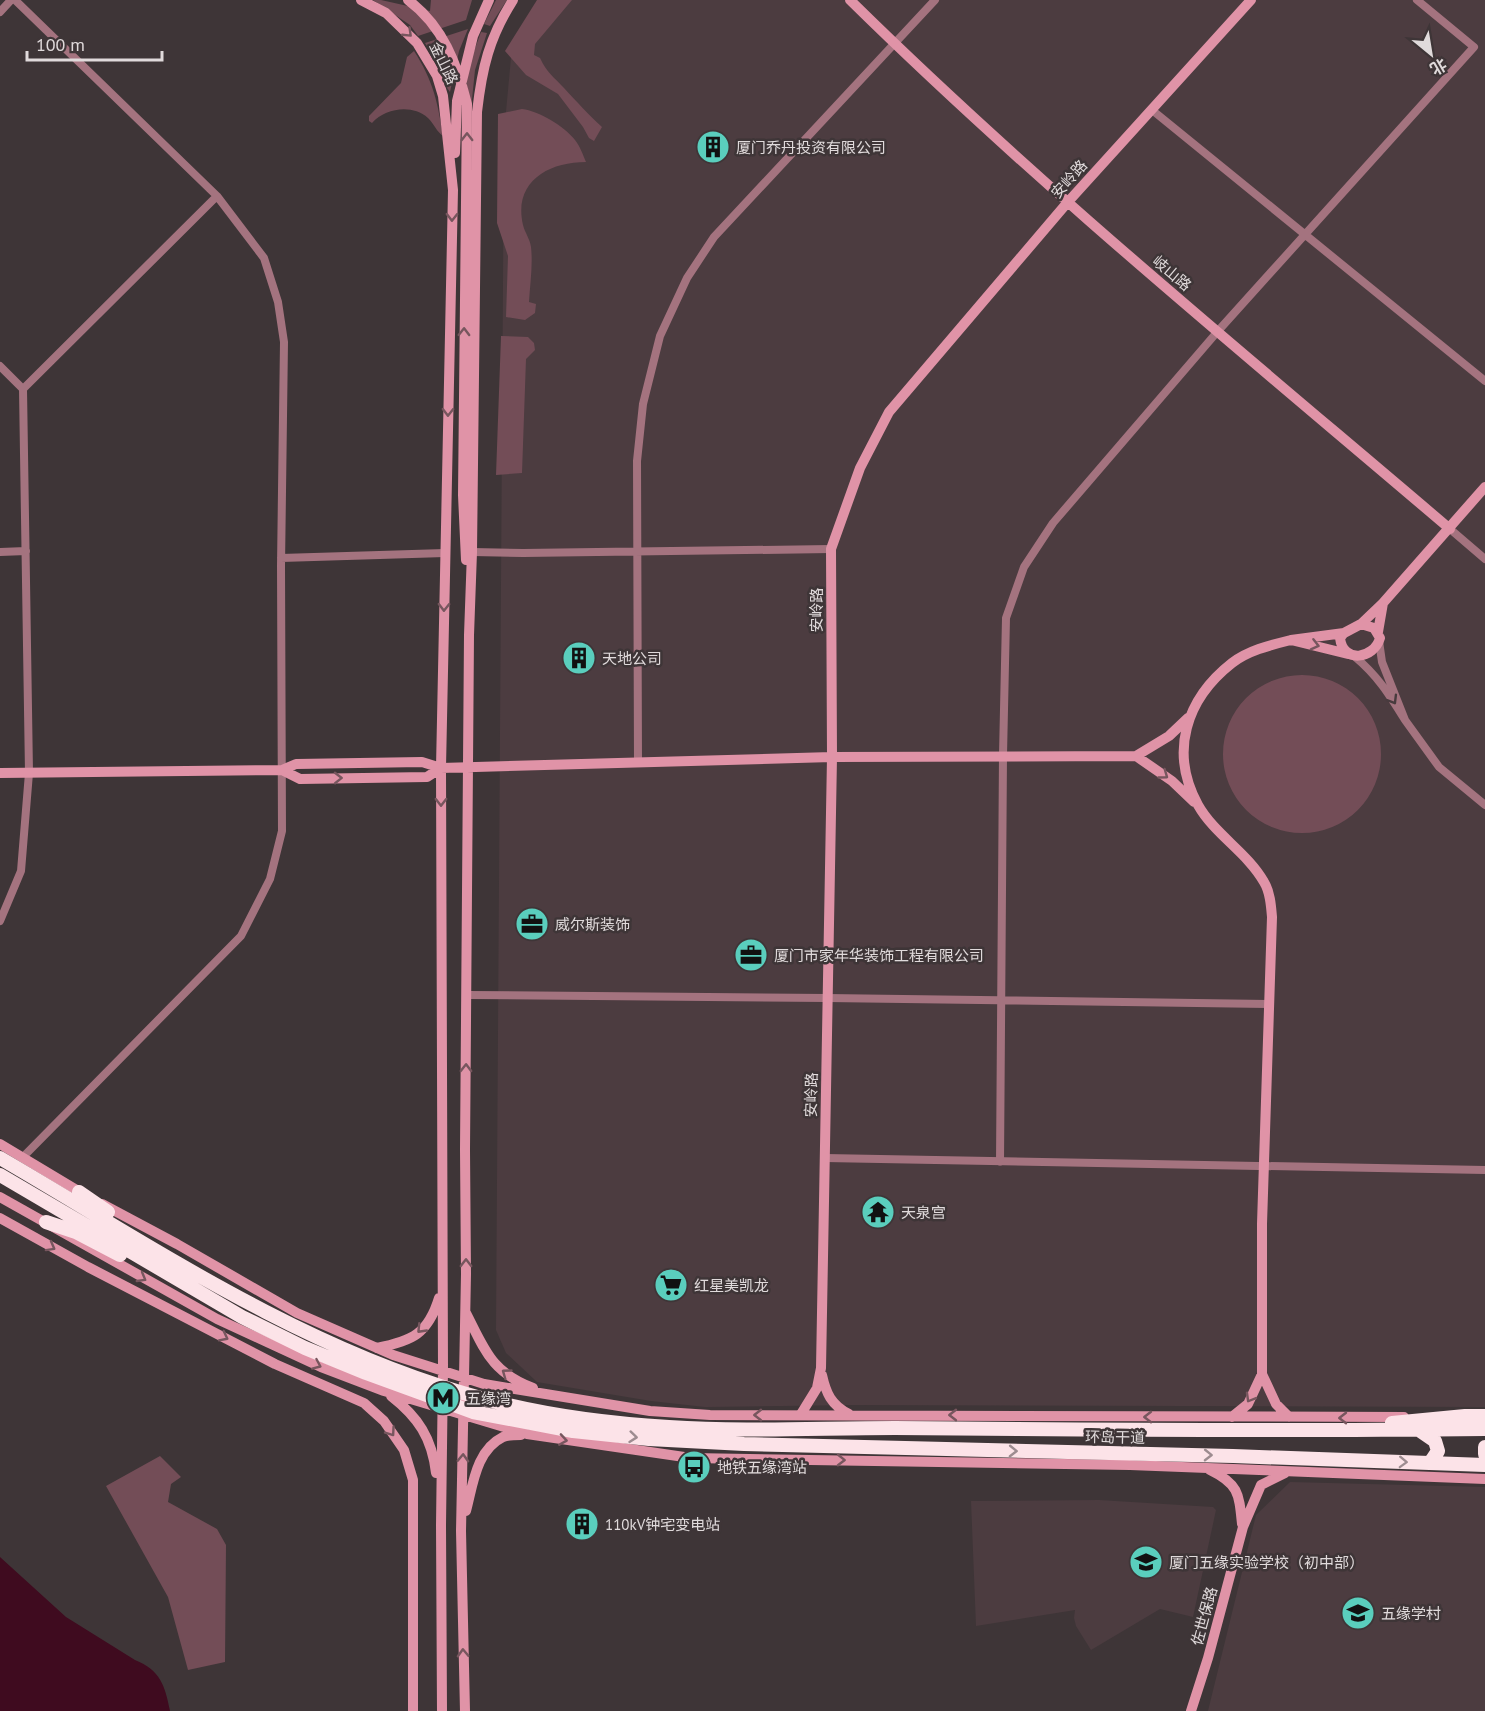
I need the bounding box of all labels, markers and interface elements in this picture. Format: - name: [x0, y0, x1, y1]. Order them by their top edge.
- scale bar: [27, 24, 162, 62]
- north arrow: [1401, 24, 1461, 84]
- one-way arrow: [400, 26, 411, 37]
- text: 100 m: [36, 33, 85, 56]
- street label: 金山路: [426, 39, 462, 87]
- text: 北: [1427, 54, 1450, 80]
- building icon: 厦门乔丹投资有限公司: [695, 129, 731, 165]
- one-way arrow: [460, 133, 473, 142]
- place label: 厦门乔丹投资有限公司: [736, 138, 886, 157]
- street label: 安岭路: [1047, 156, 1091, 202]
- one-way arrow: [446, 213, 458, 222]
- street label: 岐山路: [1149, 251, 1195, 295]
- one-way arrow: [458, 327, 471, 336]
- one-way arrow: [442, 408, 454, 417]
- street label: 安岭路: [807, 587, 826, 633]
- one-way arrow: [438, 603, 451, 612]
- one-way arrow: [1309, 638, 1319, 651]
- building icon: 天地公司: [561, 640, 597, 676]
- place label: 天地公司: [602, 649, 662, 668]
- one-way arrow: [1385, 694, 1397, 704]
- one-way arrow: [1158, 768, 1169, 779]
- one-way arrow: [334, 772, 343, 784]
- one-way arrow: [435, 798, 447, 807]
- office icon: 威尔斯装饰: [514, 906, 550, 942]
- place label: 威尔斯装饰: [555, 915, 630, 934]
- office icon: 厦门市家年华装饰工程有限公司: [733, 937, 769, 973]
- place label: 厦门市家年华装饰工程有限公司: [774, 946, 984, 965]
- one-way arrow: [460, 1063, 472, 1072]
- street label: 安岭路: [801, 1072, 821, 1118]
- temple icon: 天泉宫: [860, 1194, 896, 1230]
- place label: 天泉宫: [901, 1203, 946, 1222]
- one-way arrow: [45, 1240, 55, 1251]
- one-way arrow: [460, 1258, 472, 1267]
- supermarket icon: 红星美凯龙: [653, 1267, 689, 1303]
- one-way arrow: [136, 1271, 146, 1282]
- place label: 红星美凯龙: [694, 1276, 769, 1295]
- one-way arrow: [417, 1323, 428, 1333]
- one-way arrow: [217, 1330, 228, 1342]
- one-way arrow: [310, 1358, 321, 1370]
- one-way arrow: [502, 1370, 513, 1381]
- metro station icon: 五缘湾: [425, 1380, 461, 1416]
- place label: 五缘湾: [466, 1389, 511, 1408]
- one-way arrow: [1246, 1392, 1257, 1402]
- one-way arrow: [753, 1409, 762, 1421]
- one-way arrow: [948, 1409, 957, 1421]
- one-way arrow: [1143, 1411, 1152, 1423]
- one-way arrow: [1338, 1412, 1347, 1424]
- one-way arrow: [384, 1425, 395, 1436]
- street label: 环岛干道: [1085, 1427, 1145, 1447]
- one-way arrow: [629, 1431, 638, 1443]
- one-way arrow: [557, 1433, 567, 1446]
- one-way arrow: [1008, 1445, 1017, 1457]
- bus stop icon: 地铁五缘湾站: [676, 1449, 712, 1485]
- one-way arrow: [1203, 1449, 1212, 1461]
- one-way arrow: [457, 1453, 469, 1462]
- one-way arrow: [836, 1454, 845, 1466]
- one-way arrow: [1398, 1456, 1407, 1468]
- place label: 地铁五缘湾站: [717, 1458, 807, 1477]
- building icon: 110kV钟宅变电站: [564, 1506, 600, 1542]
- place label: 110kV钟宅变电站: [605, 1515, 720, 1534]
- school or university icon: 厦门五缘实验学校（初中部）: [1128, 1544, 1164, 1580]
- place label: 厦门五缘实验学校（初中部）: [1169, 1553, 1364, 1572]
- street label: 佐世保路: [1187, 1585, 1221, 1647]
- school or university icon: 五缘学村: [1340, 1595, 1376, 1631]
- place label: 五缘学村: [1381, 1604, 1441, 1623]
- one-way arrow: [457, 1648, 469, 1657]

